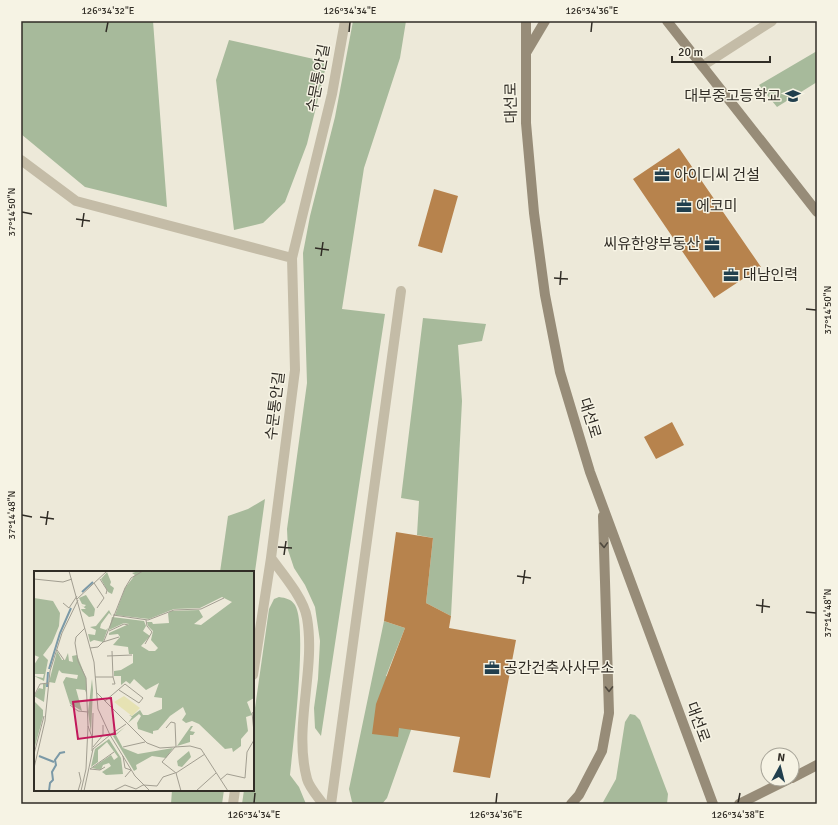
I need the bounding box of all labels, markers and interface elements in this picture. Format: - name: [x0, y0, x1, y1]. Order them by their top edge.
- text: 126°34'32"E: [81, 5, 135, 17]
- text: 126°34'34"E: [323, 5, 377, 17]
- text: 126°34'36"E: [565, 5, 619, 17]
- scale bar: [672, 38, 770, 64]
- street label: 수문통안길: [303, 42, 333, 114]
- text: 20 m: [678, 45, 703, 60]
- street label: 대선로: [502, 82, 520, 124]
- place label: 대부중고등학교: [684, 87, 781, 105]
- school or university icon: 대부중고등학교: [784, 87, 802, 105]
- office icon: 아이디씨 건설: [653, 166, 671, 184]
- place label: 아이디씨 건설: [674, 166, 760, 184]
- text: 37°14'50"N: [6, 188, 18, 236]
- office icon: 에코미: [675, 197, 693, 215]
- place label: 에코미: [696, 197, 737, 215]
- place label: 씨유한양부동산: [603, 235, 700, 253]
- office icon: 씨유한양부동산: [703, 235, 721, 253]
- office icon: 대남인력: [722, 266, 740, 284]
- place label: 대남인력: [743, 266, 798, 284]
- text: 37°14'50"N: [822, 286, 834, 334]
- street label: 수문통안길: [262, 371, 288, 441]
- street label: 대선로: [575, 396, 605, 440]
- text: 37°14'48"N: [6, 491, 18, 539]
- one-way arrow: [600, 542, 608, 548]
- inset map: [34, 571, 254, 791]
- text: 37°14'48"N: [822, 589, 834, 637]
- office icon: 공간건축사사무소: [483, 659, 501, 677]
- place label: 공간건축사사무소: [504, 659, 615, 677]
- one-way arrow: [605, 686, 613, 692]
- street label: 대선로: [682, 699, 714, 745]
- north arrow: [760, 747, 800, 787]
- text: N: [777, 751, 786, 764]
- text: 126°34'34"E: [227, 809, 281, 821]
- text: 126°34'36"E: [469, 809, 523, 821]
- text: 126°34'38"E: [711, 809, 765, 821]

